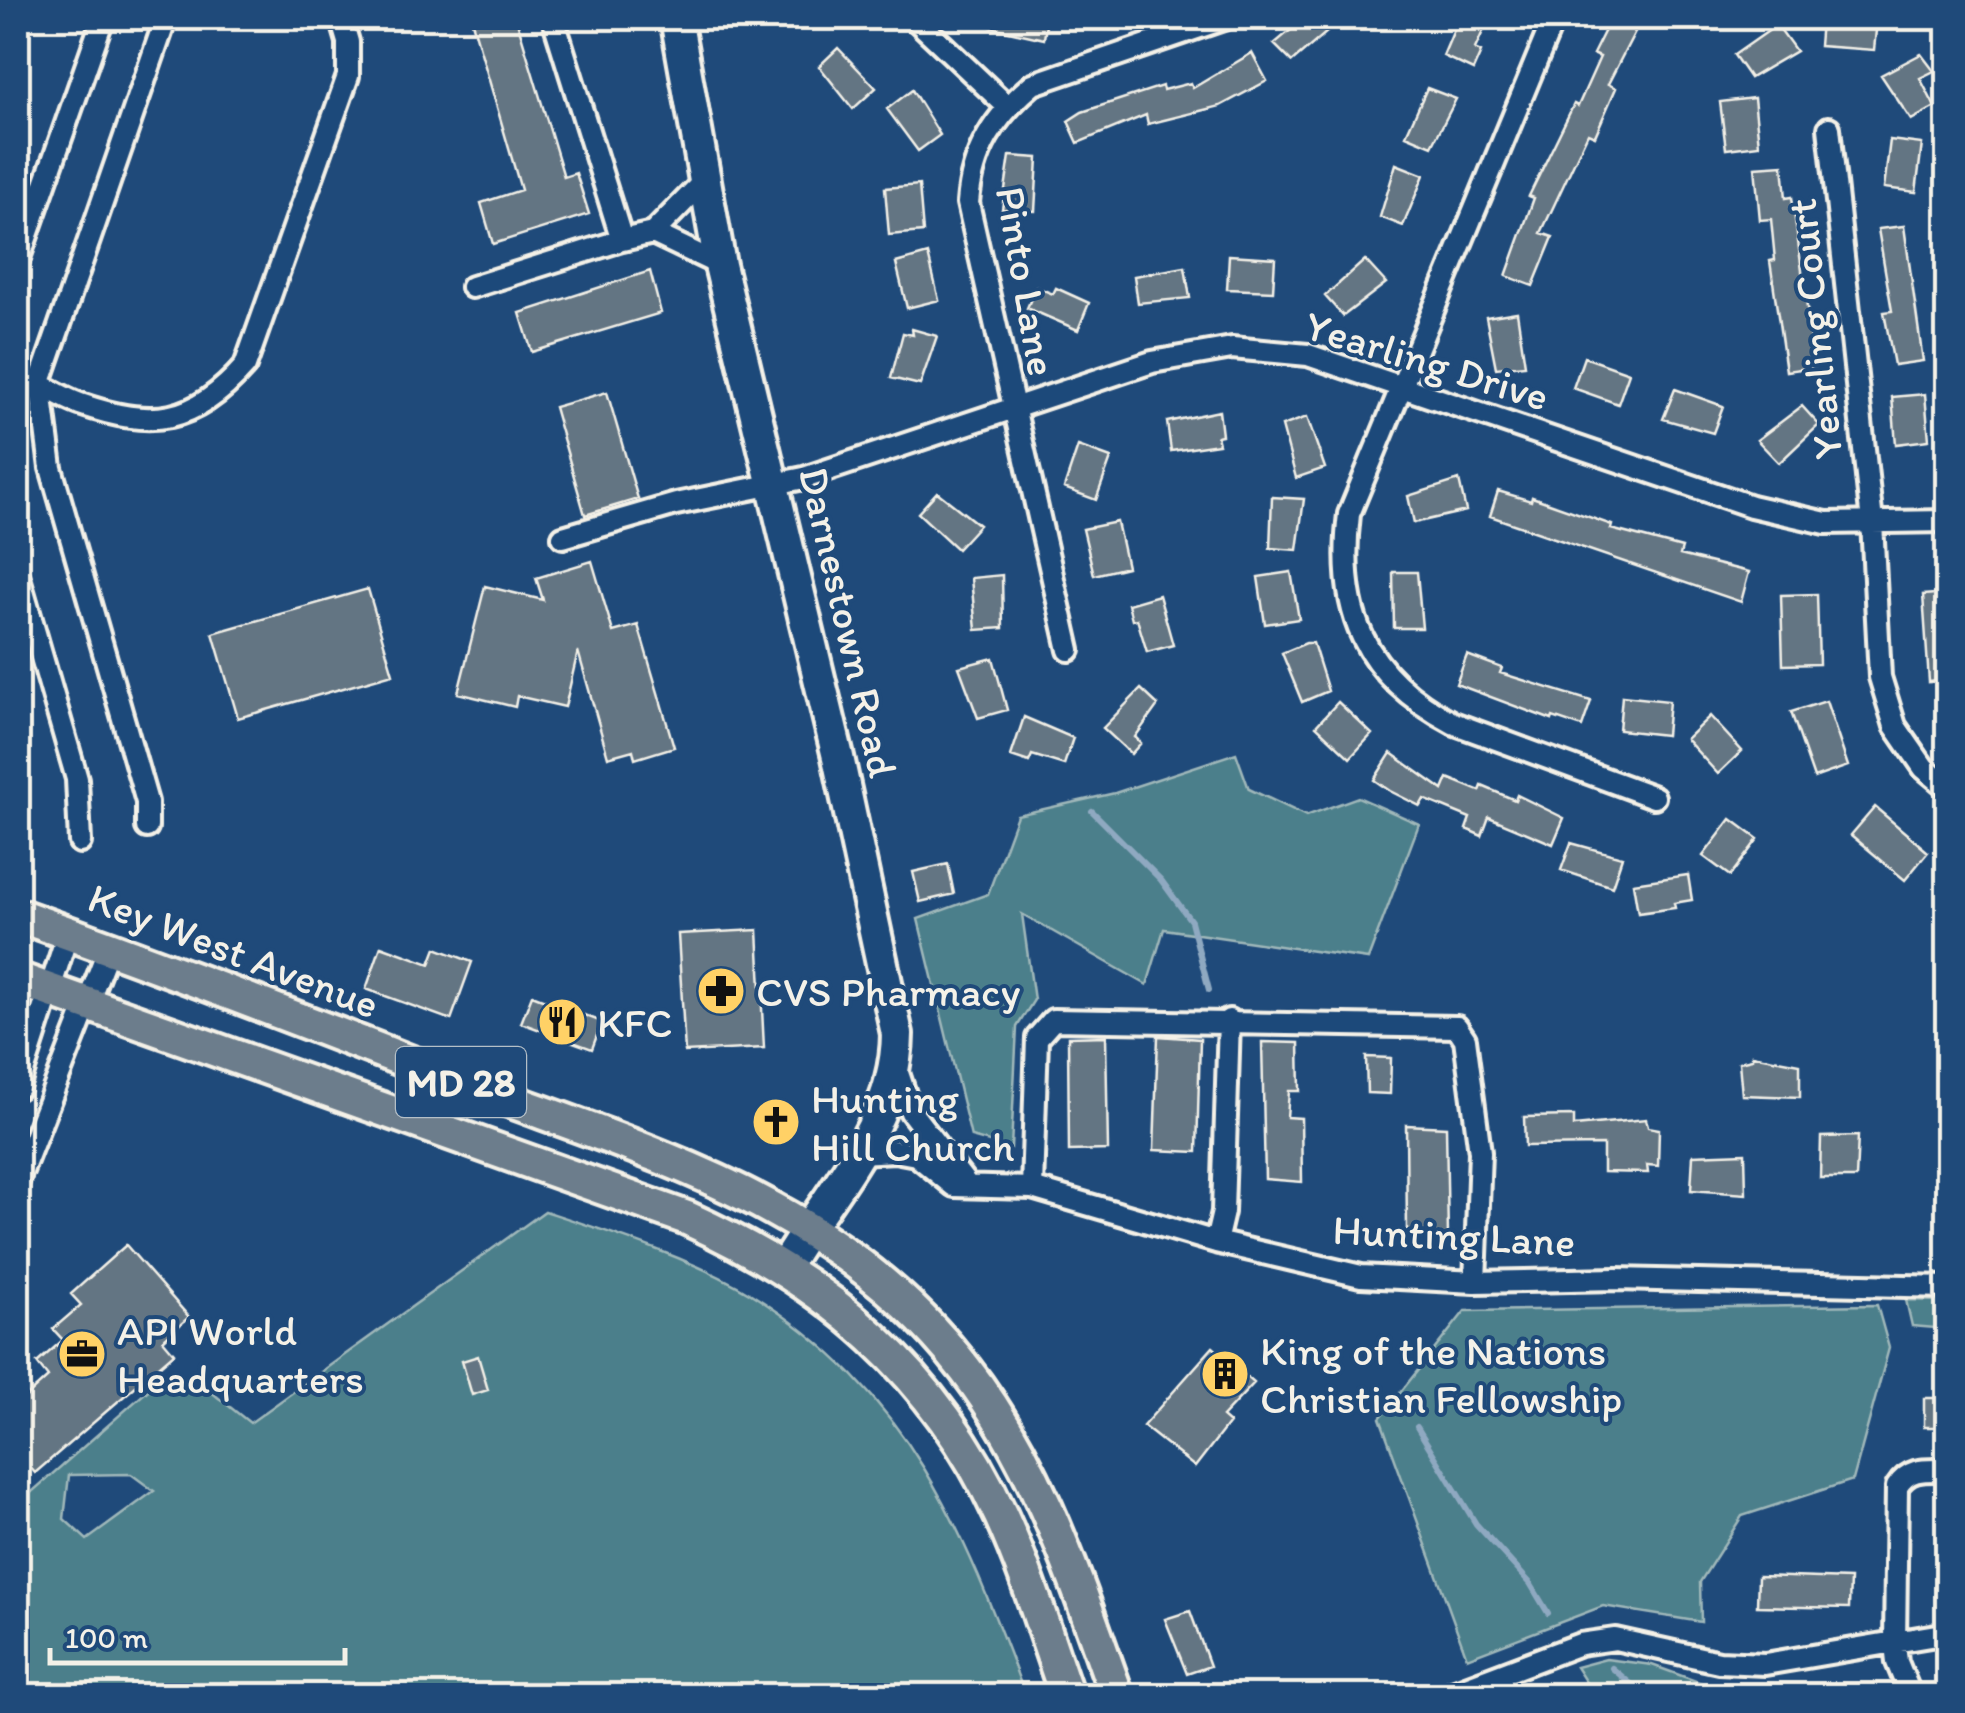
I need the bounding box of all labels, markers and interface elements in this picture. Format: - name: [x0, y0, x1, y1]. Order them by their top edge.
- street label: Pinto Lane: [985, 182, 1068, 380]
- street label: Yearling Court: [1775, 196, 1854, 462]
- street label: Yearling Drive: [1299, 299, 1555, 422]
- street label: Darnestown Road: [788, 462, 909, 782]
- street label: Key West Avenue: [81, 872, 386, 1029]
- pharmacy icon: CVS Pharmacy: [695, 965, 747, 1017]
- place label: CVS Pharmacy: [756, 966, 1021, 1017]
- restaurant icon: KFC: [536, 996, 588, 1048]
- place label: KFC: [597, 997, 673, 1048]
- road number: MD 28: [396, 1047, 526, 1117]
- place label: Hunting Hill Church: [811, 1073, 1014, 1172]
- church icon: Hunting Hill Church: [750, 1096, 802, 1148]
- street label: Hunting Lane: [1331, 1204, 1577, 1267]
- place label: API World Headquarters: [117, 1305, 364, 1404]
- place label: King of the Nations Christian Fellowship: [1260, 1325, 1622, 1424]
- office icon: API World Headquarters: [56, 1328, 108, 1380]
- building icon: King of the Nations Christian Fellowship: [1199, 1348, 1251, 1400]
- scale bar: [50, 1603, 345, 1665]
- text: 100 m: [65, 1619, 148, 1656]

